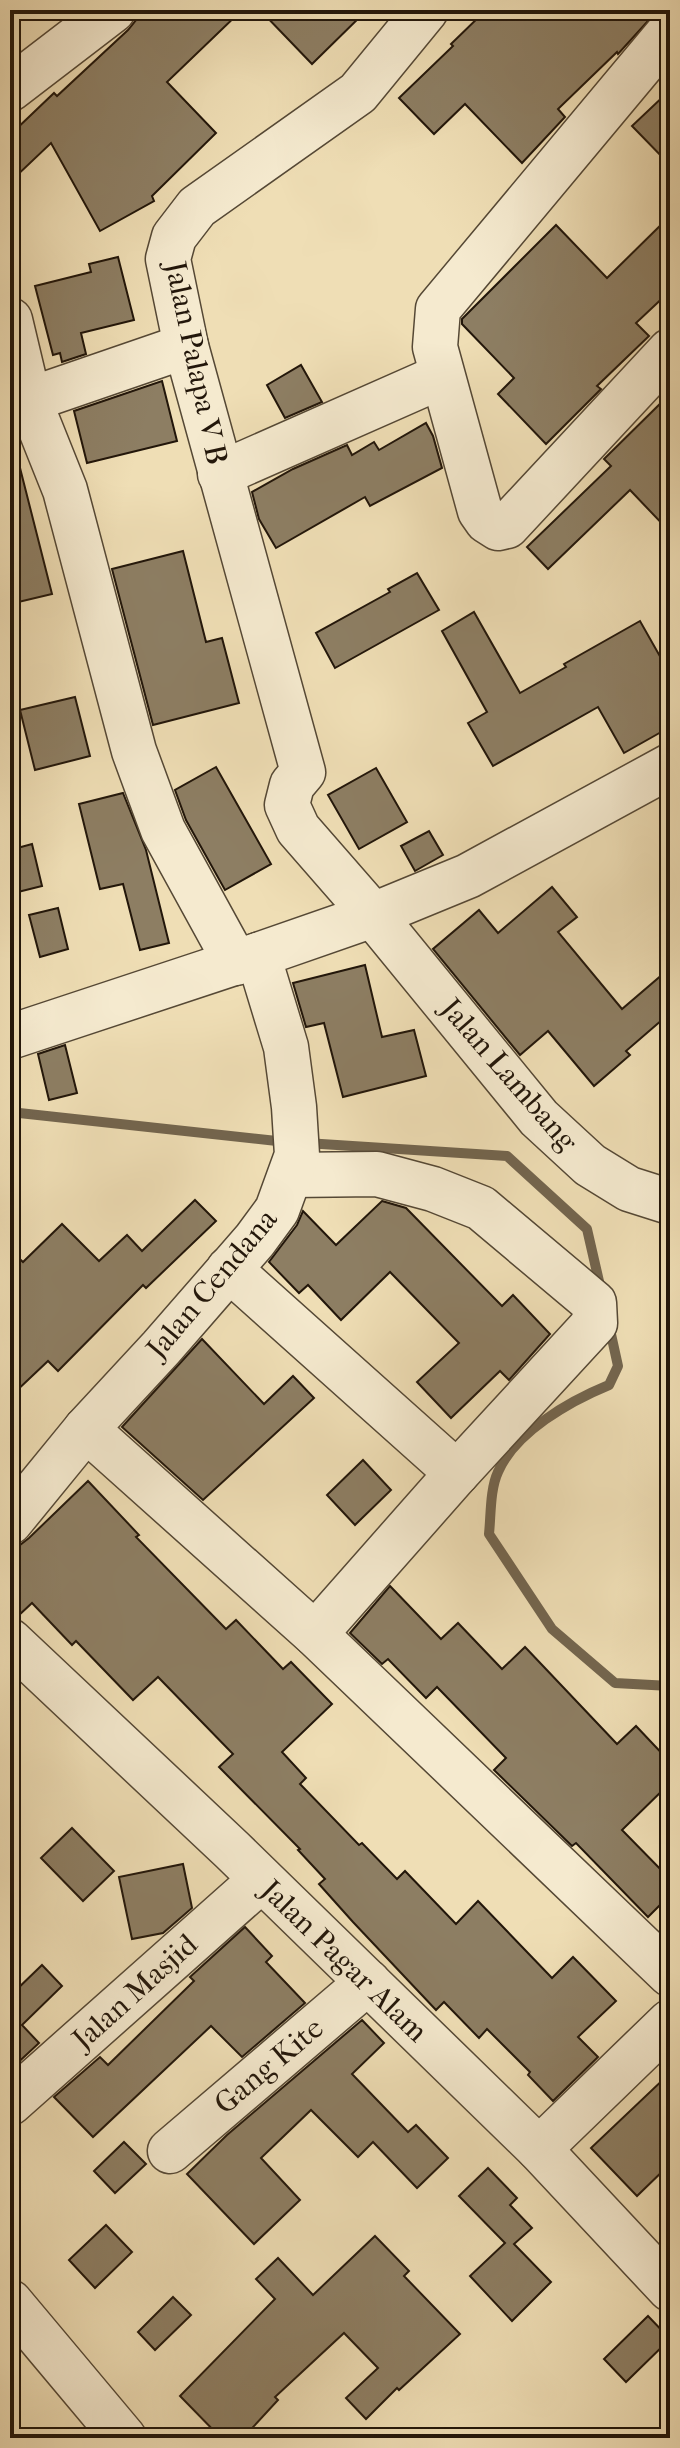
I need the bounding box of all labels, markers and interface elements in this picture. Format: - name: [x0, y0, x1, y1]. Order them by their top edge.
- street label: Jalan Palapa V B: [157, 256, 235, 468]
- street label: Jalan Lambang: [432, 990, 585, 1159]
- street label: Jalan Cendana: [138, 1201, 285, 1367]
- street label: Jalan Pagar Alam: [252, 1871, 435, 2049]
- street label: Jalan Masjid: [64, 1926, 205, 2058]
- street label: Gang Kite: [208, 2010, 331, 2122]

